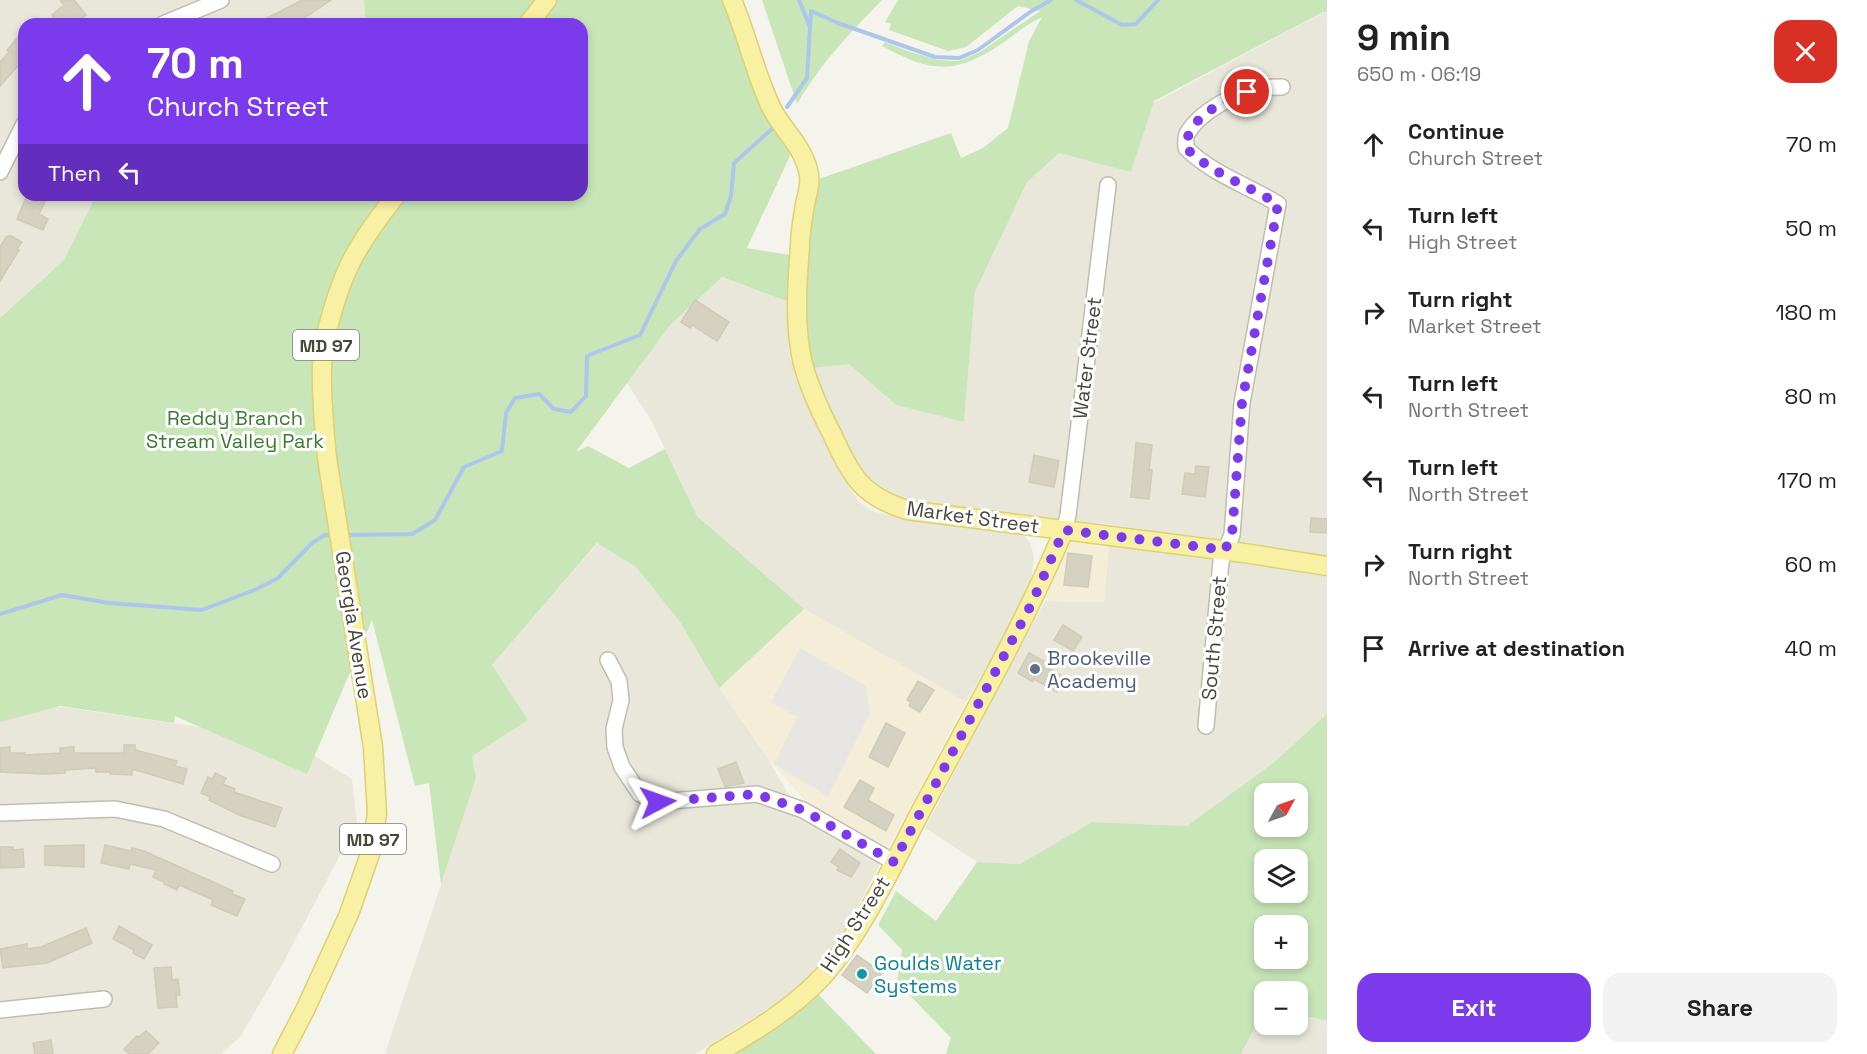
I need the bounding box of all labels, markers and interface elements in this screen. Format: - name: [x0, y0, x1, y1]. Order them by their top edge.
- text: 9 min: [1357, 15, 1451, 61]
- button: close: [1774, 20, 1837, 83]
- text: 70 m: [147, 37, 244, 90]
- icon: ahead: [48, 42, 126, 120]
- text: 650 m · 06:19: [1357, 61, 1481, 87]
- pin: [1221, 66, 1272, 117]
- icon: arrive: [1230, 75, 1263, 108]
- text: Church Street: [147, 89, 329, 124]
- text: Continue: [1408, 117, 1504, 145]
- icon: ahead: [1357, 128, 1390, 161]
- text: 70 m: [1786, 130, 1837, 158]
- text: Church Street: [1408, 145, 1543, 171]
- icon: left: [113, 156, 146, 189]
- text: Then: [48, 159, 101, 187]
- text: Turn left: [1408, 201, 1498, 229]
- icon: left: [1357, 212, 1390, 245]
- text: 50 m: [1785, 214, 1837, 242]
- text: High Street: [1408, 229, 1517, 255]
- text: Turn right: [1408, 285, 1513, 313]
- street label: Water Street: [1067, 296, 1107, 420]
- icon: right: [1357, 296, 1390, 329]
- text: 180 m: [1775, 298, 1837, 326]
- text: Market Street: [1408, 313, 1541, 339]
- road number: MD 97: [293, 330, 359, 360]
- text: Turn left: [1408, 369, 1498, 397]
- icon: left: [1357, 380, 1390, 413]
- text: 80 m: [1785, 382, 1837, 410]
- text: North Street: [1408, 397, 1529, 423]
- park label: Reddy Branch Stream Valley Park: [146, 405, 324, 454]
- text: Turn left: [1408, 453, 1498, 481]
- icon: left: [1357, 464, 1390, 497]
- text: 170 m: [1777, 466, 1837, 494]
- text: North Street: [1408, 481, 1529, 507]
- street label: Market Street: [905, 495, 1041, 539]
- text: Turn right: [1408, 537, 1513, 565]
- icon: right: [1357, 548, 1390, 581]
- street label: Georgia Avenue: [329, 549, 379, 701]
- text: 60 m: [1785, 550, 1837, 578]
- text: North Street: [1408, 565, 1529, 591]
- street label: South Street: [1196, 575, 1232, 701]
- icon: arrive: [1357, 632, 1390, 665]
- text: Arrive at destination: [1408, 634, 1625, 662]
- text: 40 m: [1785, 634, 1837, 662]
- place label: Brookeville Academy: [1047, 645, 1151, 694]
- marker: Brookeville Academy: [1028, 662, 1042, 676]
- position arrow: [626, 770, 690, 834]
- north arrow: [1254, 783, 1308, 837]
- map controls: [1254, 783, 1308, 1035]
- road number: MD 97: [340, 824, 406, 854]
- button: layers: [1254, 849, 1308, 903]
- street label: High Street: [814, 871, 896, 977]
- button: +: [1254, 915, 1308, 969]
- place label: Goulds Water Systems: [874, 950, 1002, 999]
- marker: Goulds Water Systems: [855, 967, 869, 981]
- button: Exit: [1357, 973, 1591, 1042]
- button: Share: [1603, 973, 1837, 1042]
- button: −: [1254, 981, 1308, 1035]

